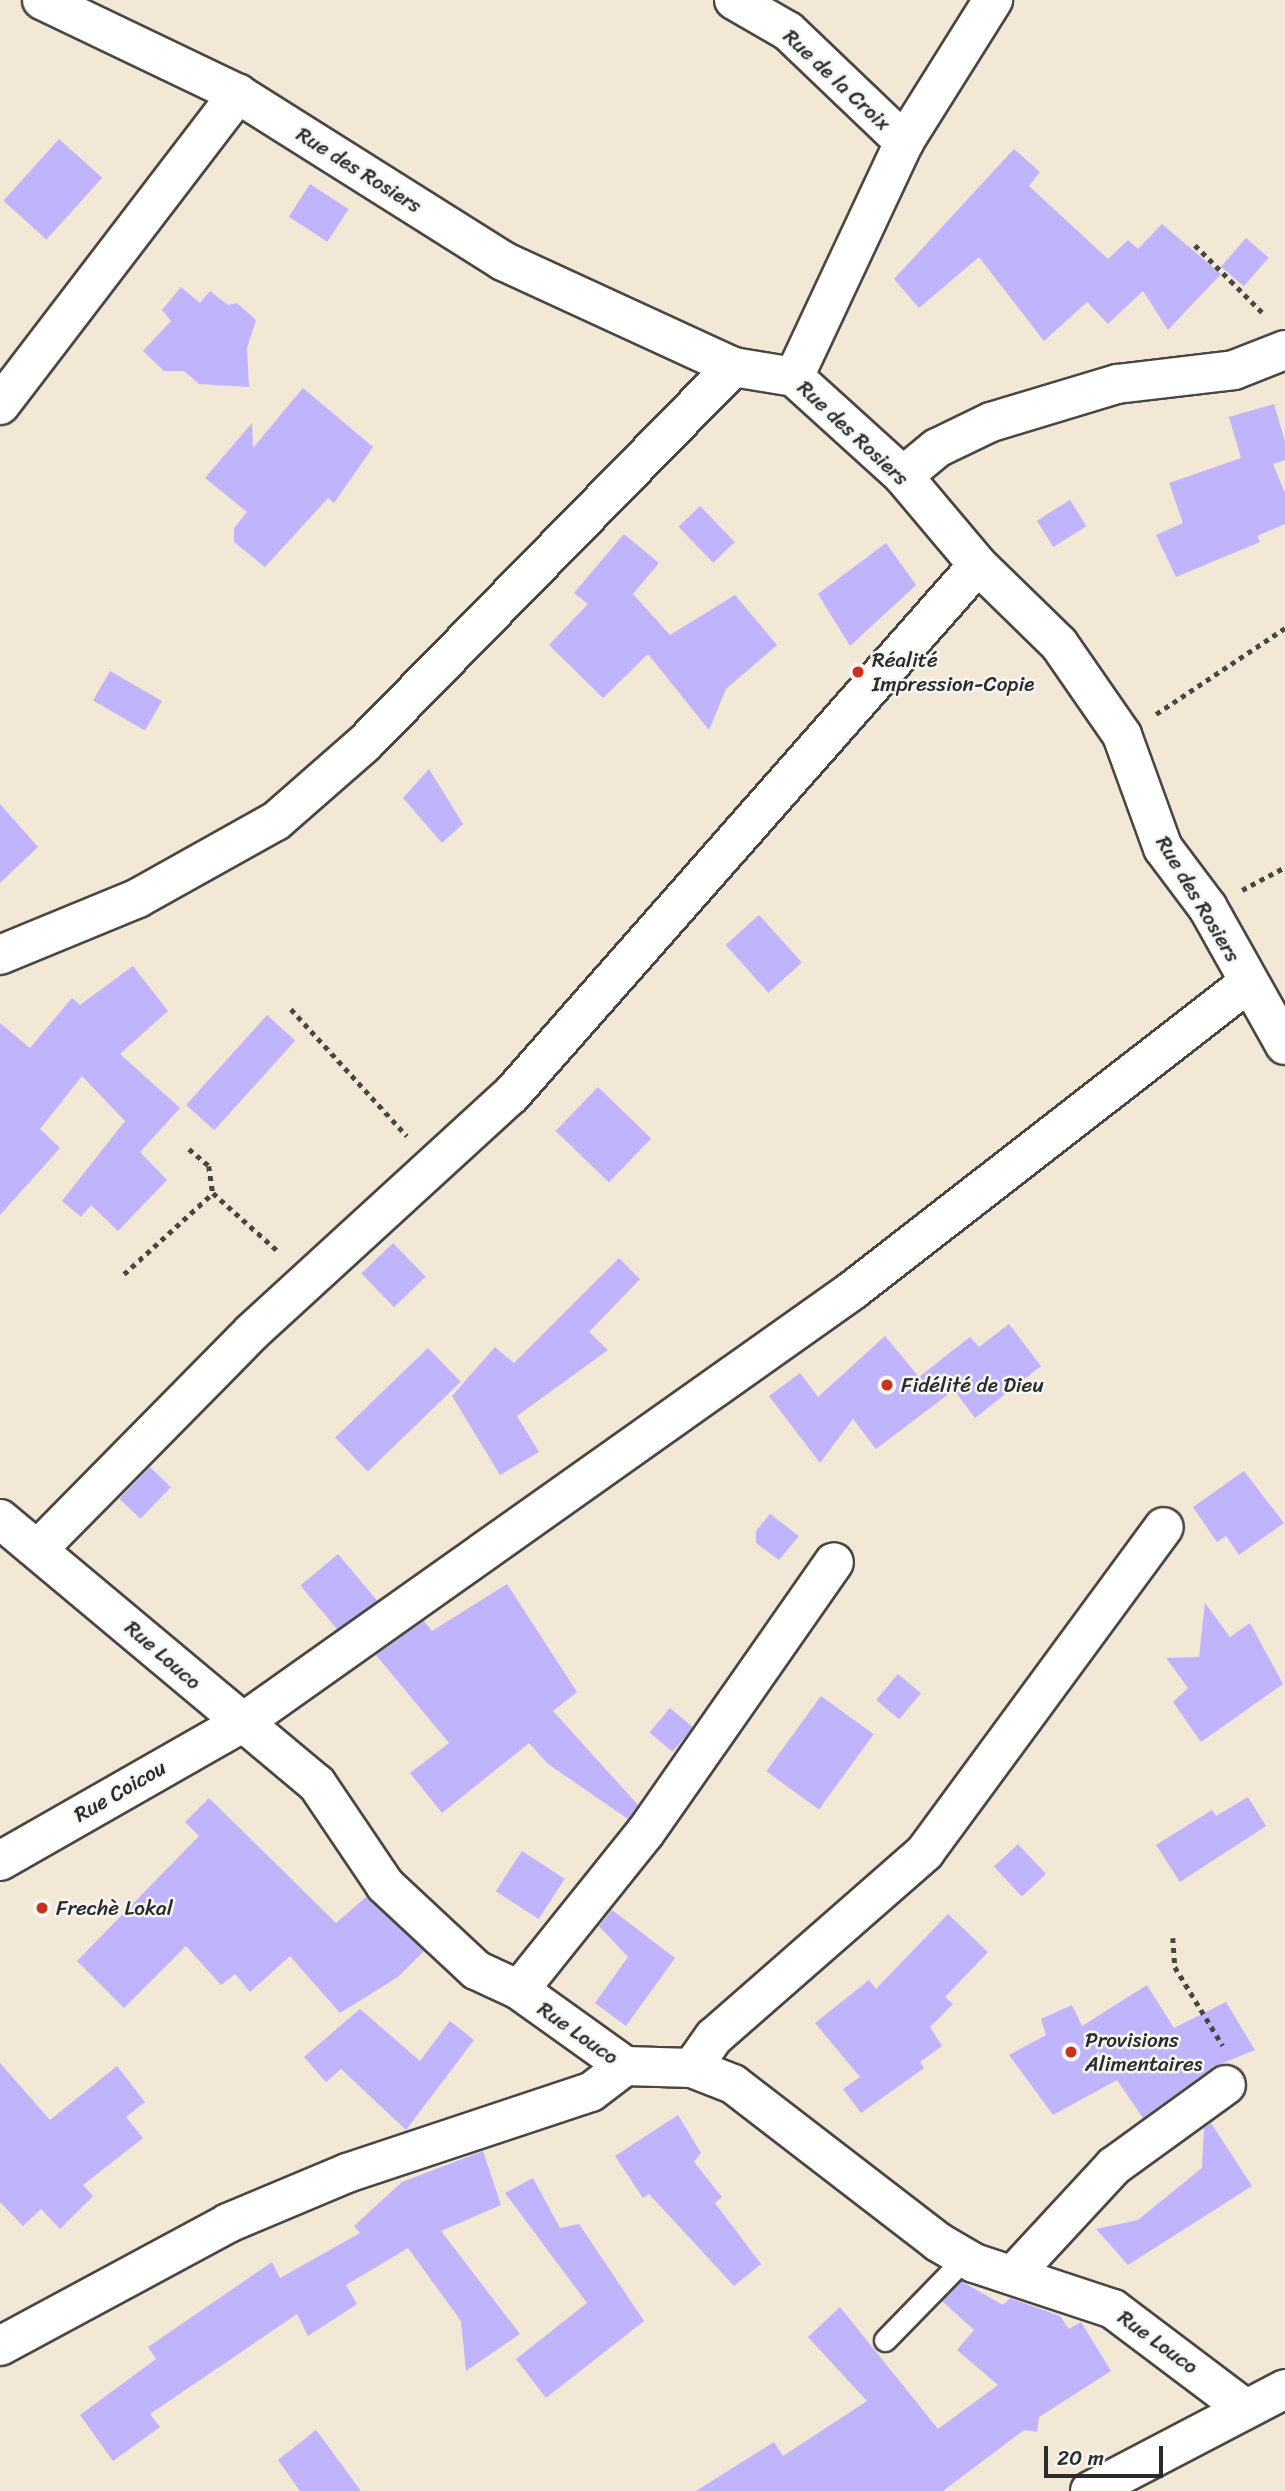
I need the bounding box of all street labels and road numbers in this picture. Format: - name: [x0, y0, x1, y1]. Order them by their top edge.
- street label: Rue de la Croix: [778, 24, 896, 136]
- street label: Rue des Rosiers: [291, 121, 427, 219]
- street label: Rue des Rosiers: [792, 375, 914, 491]
- street label: Rue des Rosiers: [1150, 831, 1246, 967]
- street label: Rue Louco: [120, 1615, 206, 1695]
- street label: Rue Coicou: [70, 1755, 170, 1827]
- street label: Rue Louco: [533, 1996, 623, 2070]
- street label: Rue Louco: [1113, 2305, 1203, 2379]

